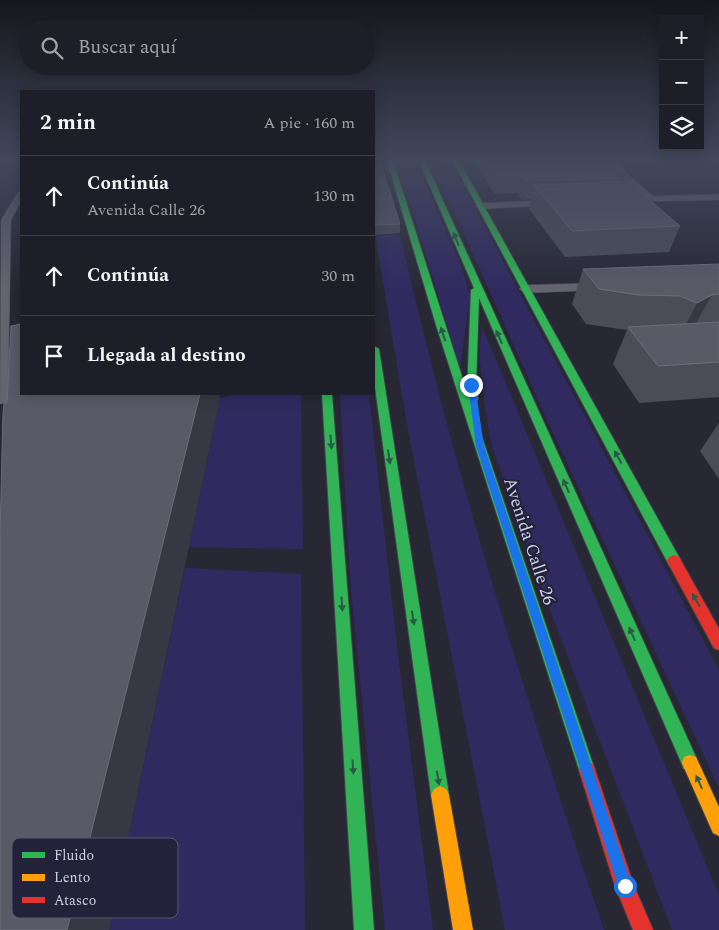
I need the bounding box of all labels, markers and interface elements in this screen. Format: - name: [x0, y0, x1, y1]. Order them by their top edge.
- map controls: [659, 15, 704, 150]
- button: +: [659, 15, 704, 60]
- search box: [20, 20, 375, 75]
- text: Buscar aquí: [78, 33, 177, 62]
- icon: search: [38, 34, 66, 62]
- button: −: [659, 60, 704, 105]
- button: layers: [659, 105, 704, 150]
- text: 2 min: [40, 107, 96, 139]
- text: A pie · 160 m: [263, 111, 355, 135]
- text: Continúa: [87, 169, 169, 198]
- icon: ahead: [40, 182, 68, 210]
- text: 130 m: [313, 184, 355, 208]
- text: Avenida Calle 26: [87, 198, 205, 222]
- one-way arrow: [451, 232, 459, 246]
- text: Continúa: [87, 261, 169, 290]
- icon: ahead: [40, 262, 68, 290]
- text: 30 m: [321, 264, 355, 288]
- one-way arrow: [439, 326, 446, 341]
- one-way arrow: [495, 330, 503, 344]
- text: Llegada al destino: [87, 341, 246, 370]
- icon: arrive: [40, 342, 68, 370]
- route end: [460, 374, 483, 397]
- one-way arrow: [327, 435, 335, 451]
- one-way arrow: [386, 449, 394, 465]
- one-way arrow: [614, 450, 622, 465]
- street label: Avenida Calle 26: [496, 474, 563, 609]
- one-way arrow: [561, 479, 569, 493]
- one-way arrow: [692, 593, 700, 608]
- one-way arrow: [338, 597, 346, 613]
- one-way arrow: [410, 610, 418, 626]
- one-way arrow: [628, 627, 636, 641]
- one-way arrow: [349, 759, 357, 775]
- one-way arrow: [434, 771, 442, 787]
- one-way arrow: [695, 775, 703, 789]
- legend: [12, 838, 178, 918]
- text: Fluido: [54, 845, 94, 866]
- text: Lento: [54, 867, 90, 888]
- route start: [614, 875, 637, 898]
- text: Atasco: [54, 890, 96, 911]

